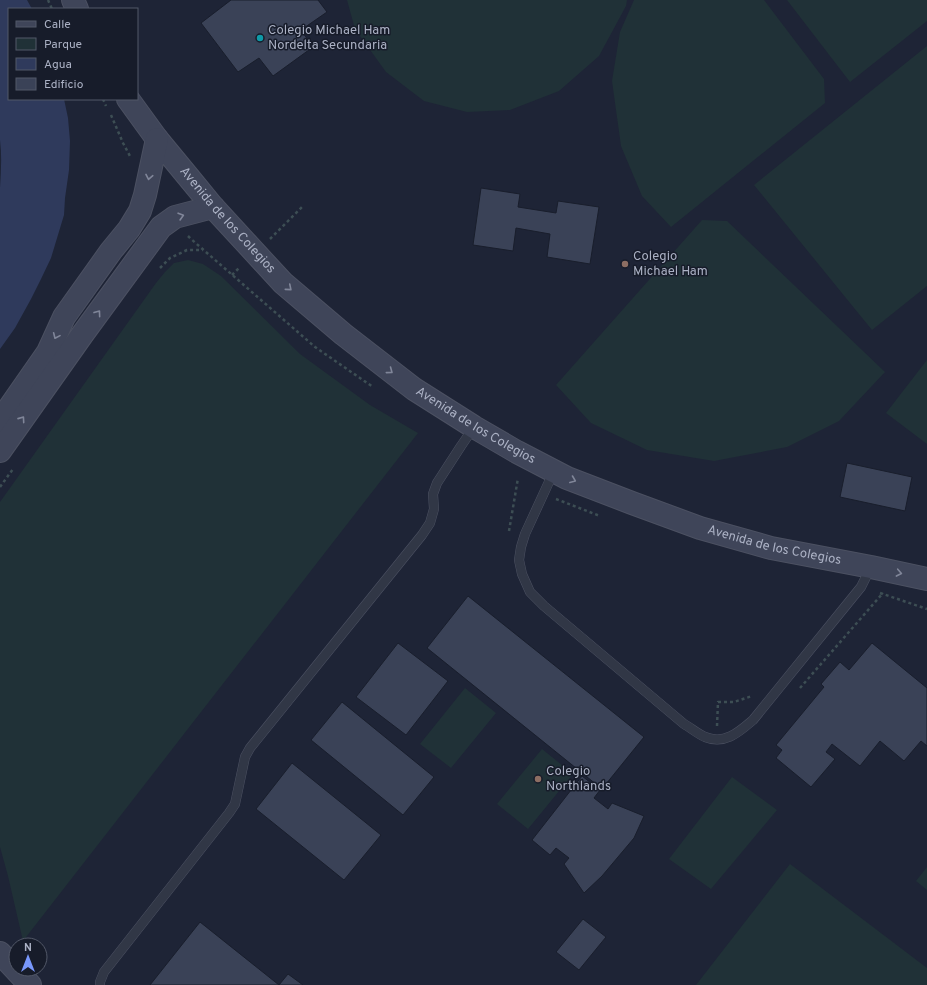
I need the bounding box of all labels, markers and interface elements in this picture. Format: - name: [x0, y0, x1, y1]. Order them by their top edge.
- legend: [8, 8, 138, 100]
- text: Calle: [44, 17, 71, 33]
- place label: Colegio Michael Ham Nordelta Secundaria: [268, 23, 390, 54]
- marker: Colegio Michael Ham Nordelta Secundaria: [255, 33, 265, 43]
- text: Parque: [44, 37, 82, 53]
- text: Agua: [44, 57, 72, 73]
- text: Edificio: [44, 77, 84, 93]
- street label: Avenida de los Colegios: [176, 164, 279, 277]
- one-way arrow: [146, 174, 154, 180]
- one-way arrow: [177, 212, 184, 220]
- place label: Colegio Michael Ham: [633, 249, 708, 280]
- marker: Colegio Michael Ham: [620, 259, 630, 269]
- one-way arrow: [285, 284, 292, 291]
- one-way arrow: [93, 311, 100, 318]
- one-way arrow: [53, 331, 61, 339]
- one-way arrow: [385, 366, 392, 373]
- street label: Avenida de los Colegios: [412, 384, 538, 468]
- one-way arrow: [17, 417, 24, 424]
- one-way arrow: [569, 475, 577, 483]
- street label: Avenida de los Colegios: [705, 522, 842, 569]
- one-way arrow: [896, 568, 903, 577]
- place label: Colegio Northlands: [546, 764, 611, 795]
- marker: Colegio Northlands: [533, 774, 543, 784]
- north arrow: [8, 937, 48, 977]
- text: N: [24, 941, 32, 955]

